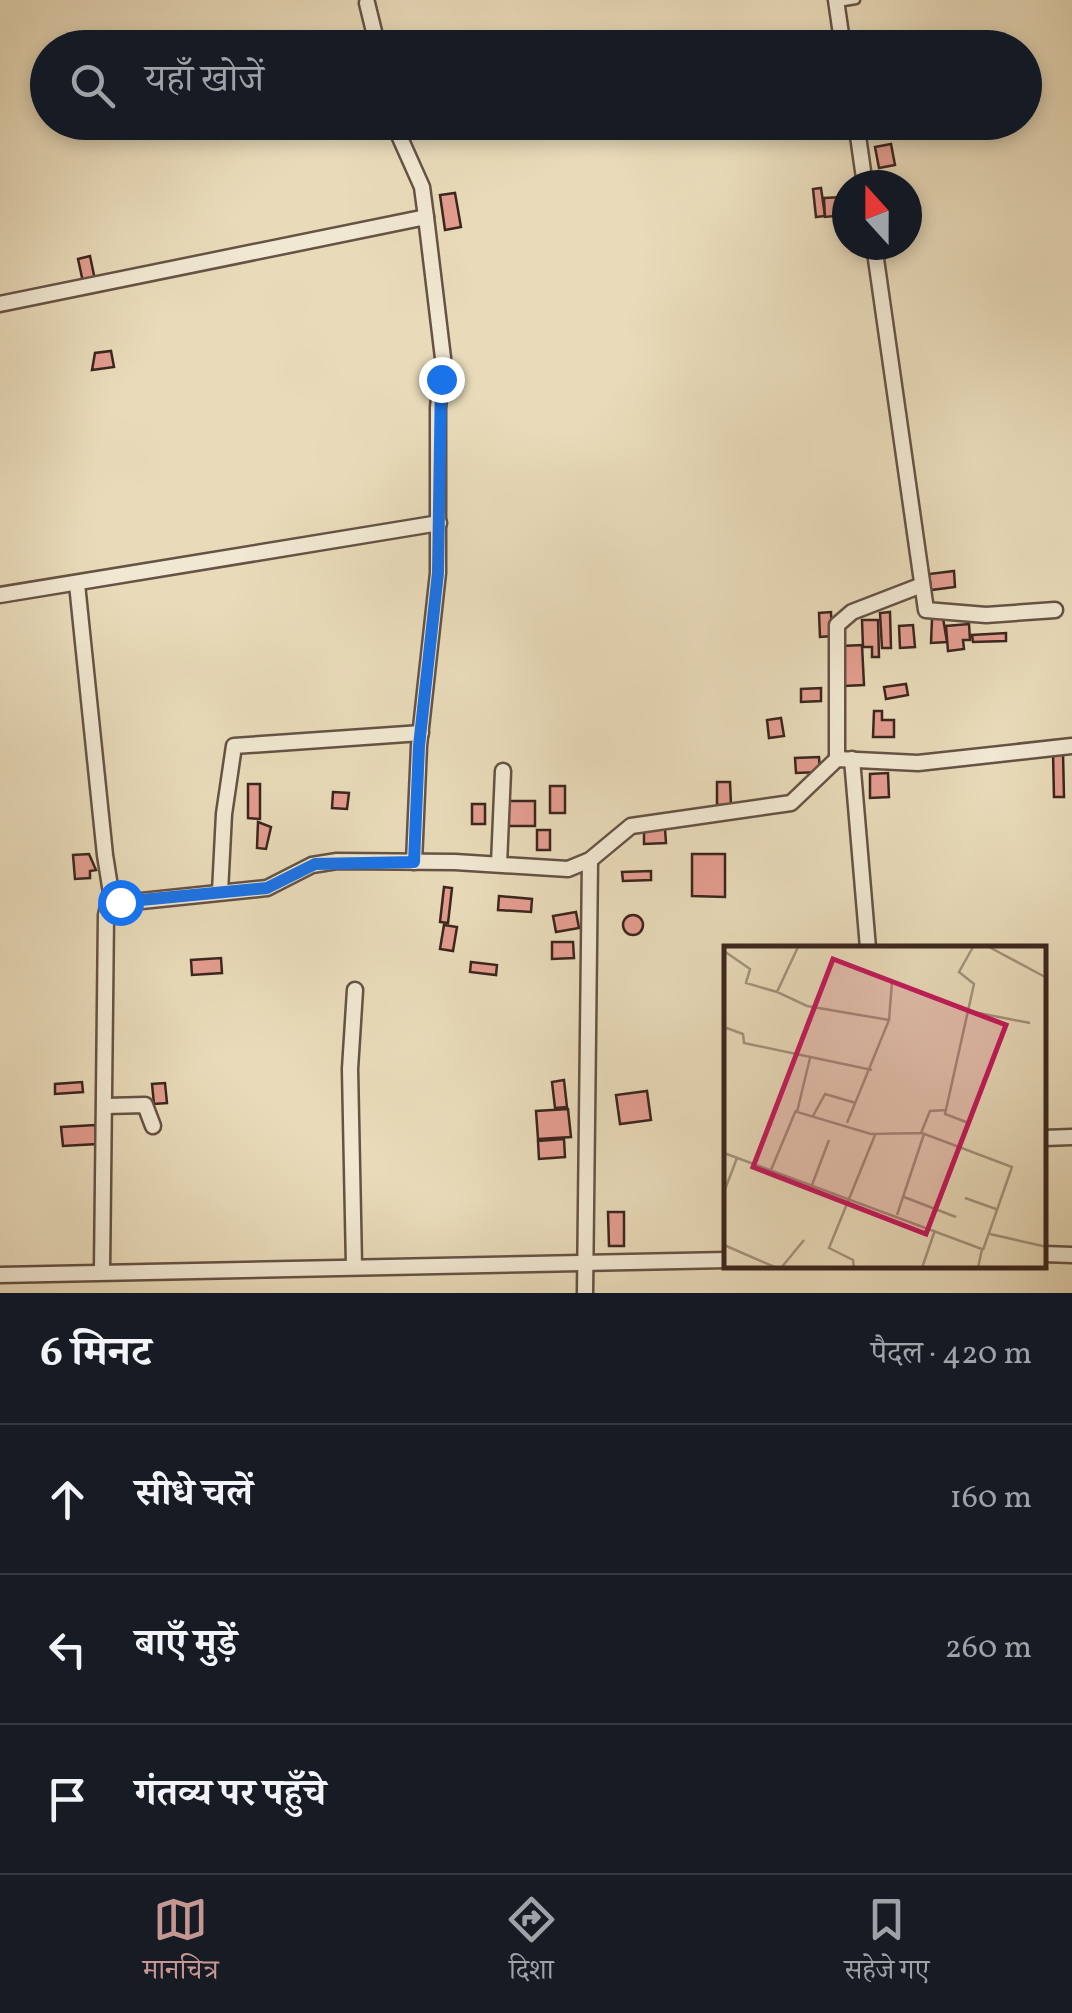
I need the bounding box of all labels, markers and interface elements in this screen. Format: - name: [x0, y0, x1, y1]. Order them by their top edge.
- search box: [30, 30, 1042, 140]
- text: यहाँ खोजें: [145, 55, 264, 108]
- icon: search: [65, 58, 120, 113]
- north arrow: [832, 170, 922, 260]
- route end: [419, 357, 465, 403]
- route start: [98, 880, 144, 926]
- inset map: [724, 946, 1047, 1268]
- text: 6 मिनट: [40, 1325, 151, 1384]
- text: पैदल · 420 m: [871, 1333, 1032, 1377]
- text: सीधे चलें: [135, 1469, 253, 1522]
- icon: ahead: [40, 1472, 95, 1527]
- text: 160 m: [949, 1477, 1032, 1521]
- text: बाएँ मुड़ें: [135, 1619, 237, 1672]
- icon: left: [40, 1622, 95, 1677]
- text: 260 m: [945, 1627, 1032, 1671]
- text: गंतव्य पर पहुँचे: [135, 1769, 326, 1822]
- icon: arrive: [40, 1772, 95, 1827]
- tab: मानचित्र: [143, 1892, 219, 1997]
- tab: दिशा: [504, 1892, 559, 1997]
- tab: सहेजे गए: [844, 1892, 929, 1997]

